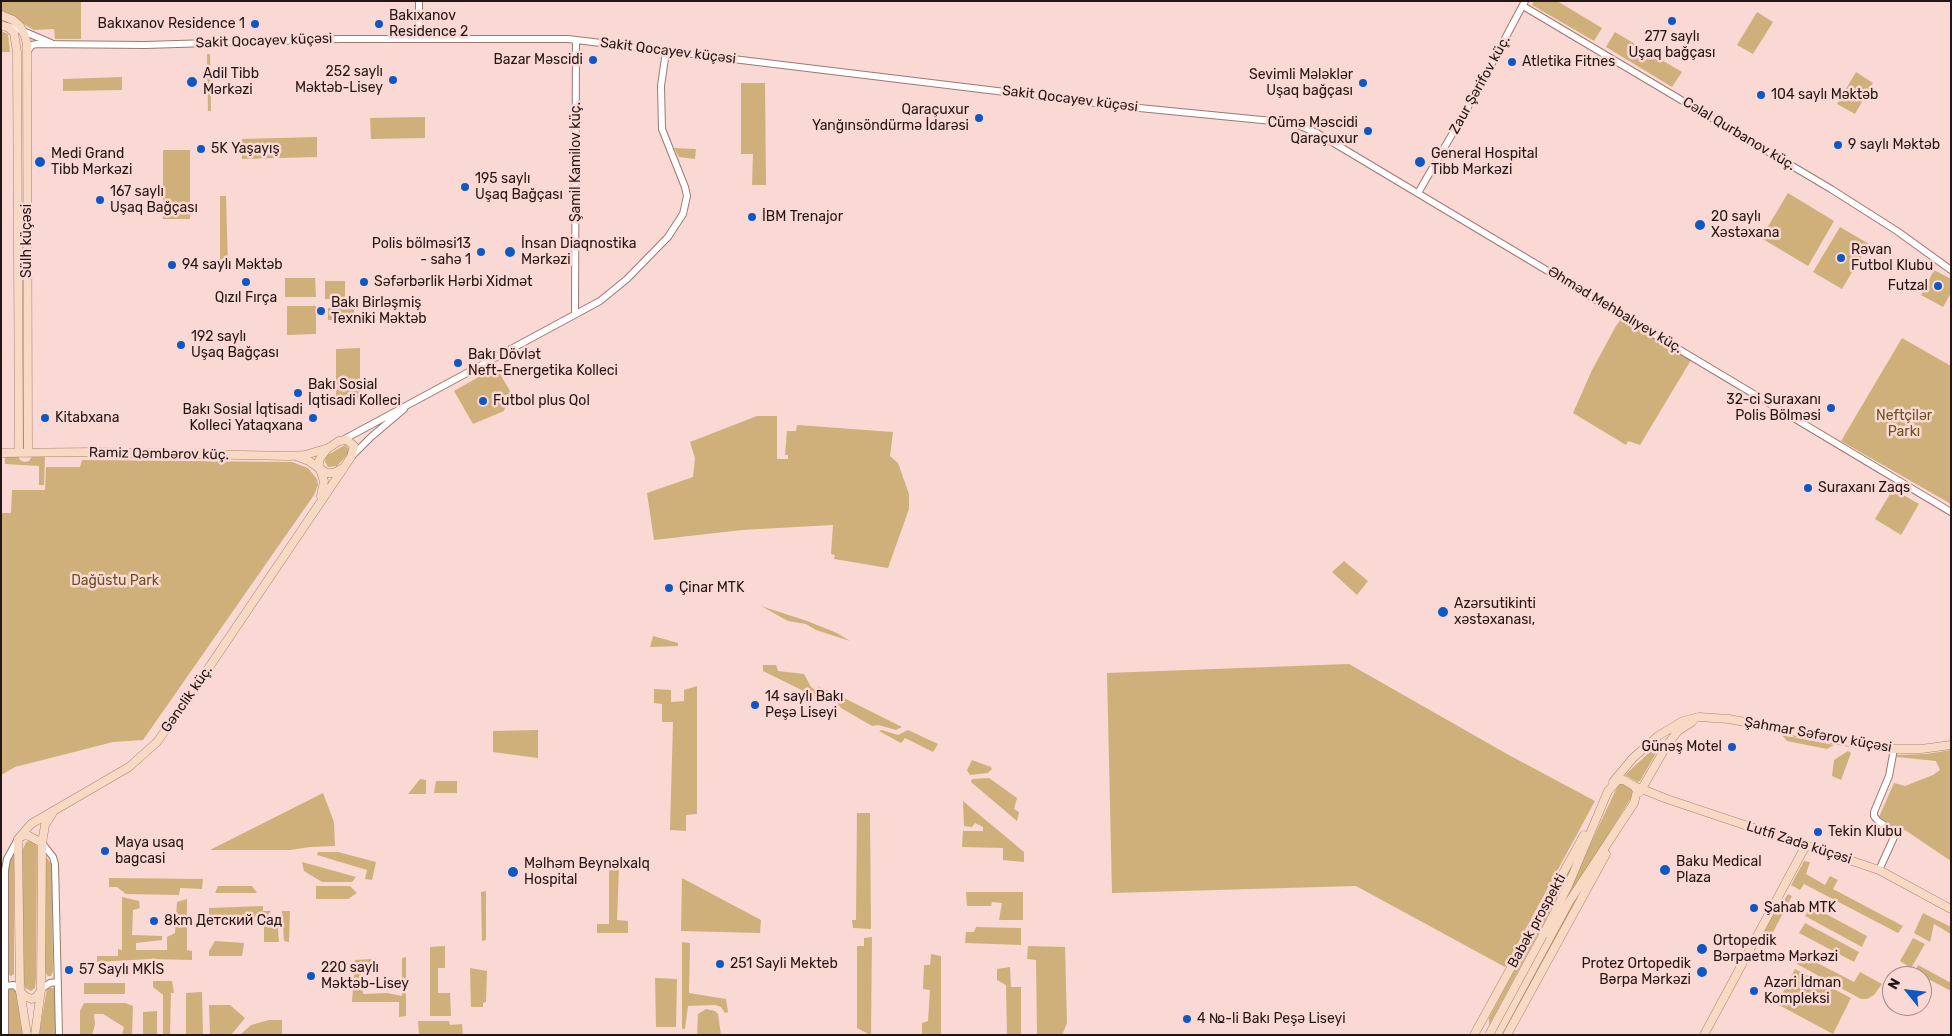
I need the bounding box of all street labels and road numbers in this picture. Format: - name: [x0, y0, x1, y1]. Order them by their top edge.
- street label: Sakit Qocayev küçəsi: [195, 30, 333, 52]
- street label: Zaur Şərifov küç.: [1446, 33, 1514, 137]
- street label: Sakit Qocayev küçəsi: [599, 34, 737, 68]
- street label: Sakit Qocayev küçəsi: [1001, 82, 1139, 116]
- street label: Cəlal Qurbanov küç.: [1680, 94, 1798, 174]
- street label: Şamil Kamilov küç.: [568, 102, 584, 222]
- street label: Sülh küçəsi: [19, 204, 35, 278]
- street label: Əhməd Mehbalıyev küç.: [1544, 263, 1686, 357]
- street label: Ramiz Qəmbərov küç.: [89, 444, 229, 464]
- street label: Gənclik küç.: [158, 662, 216, 736]
- street label: Şahmar Səfərov küçəsi: [1743, 714, 1893, 756]
- street label: Lutfi Zadə küçəsi: [1744, 818, 1854, 868]
- street label: Babək prospekti: [1504, 871, 1570, 971]

